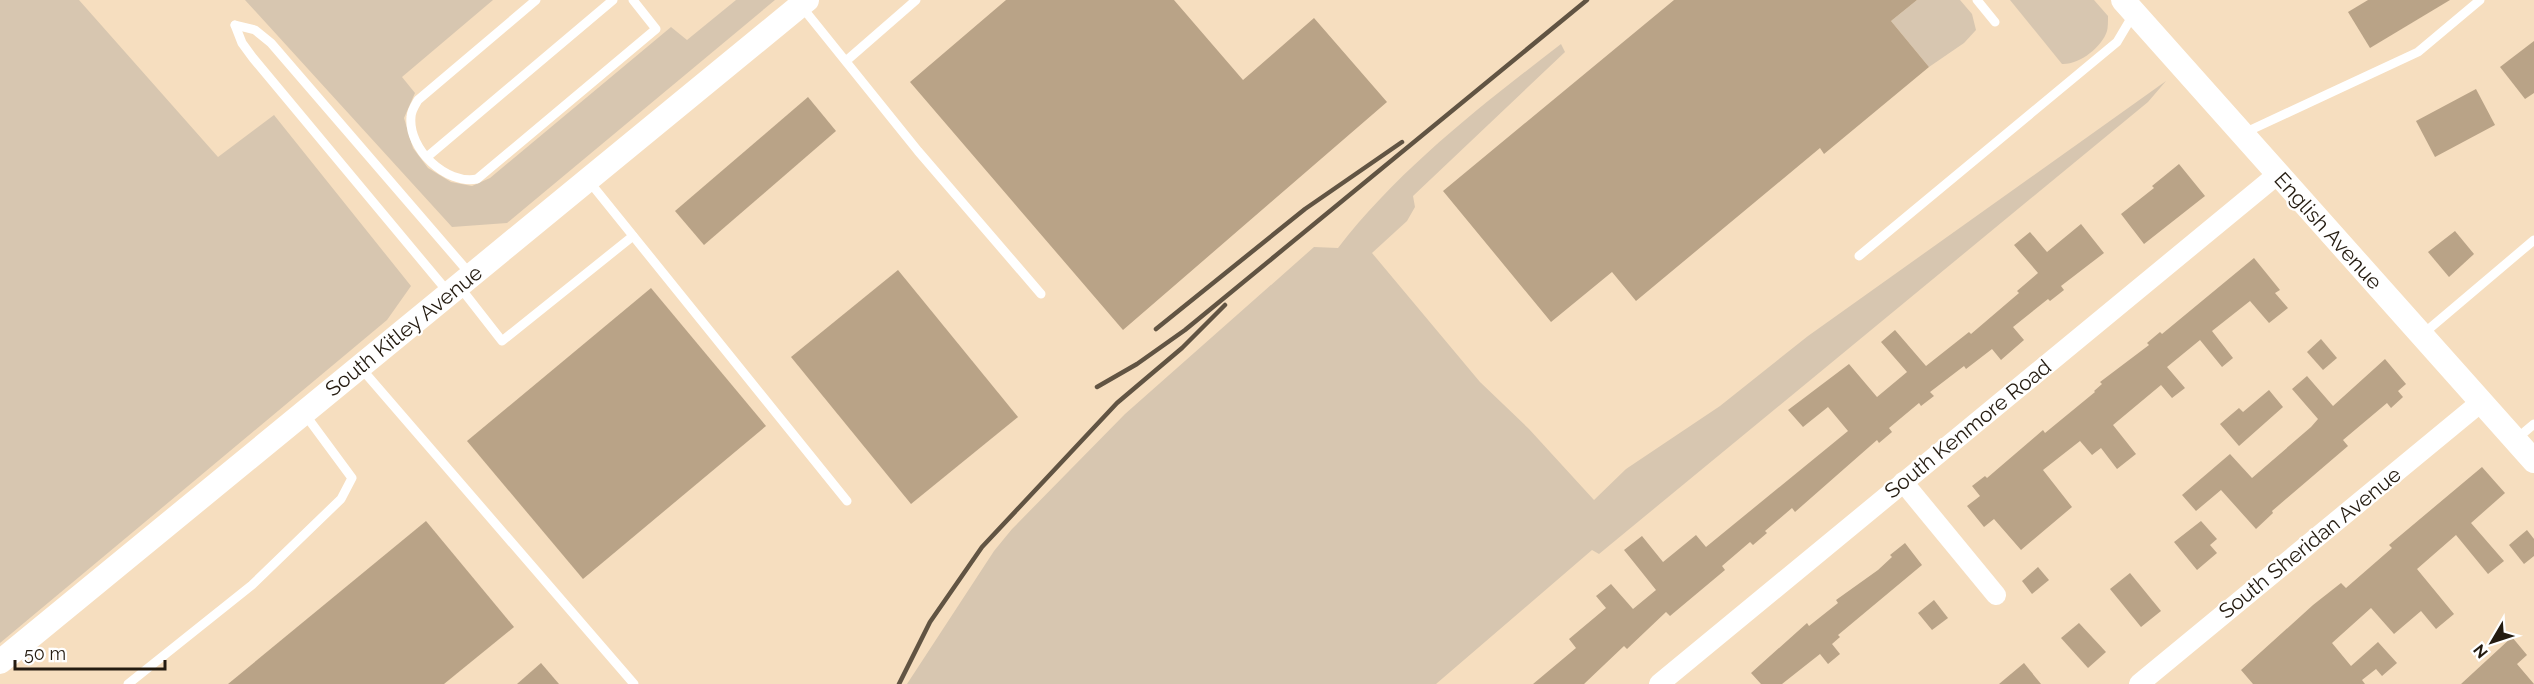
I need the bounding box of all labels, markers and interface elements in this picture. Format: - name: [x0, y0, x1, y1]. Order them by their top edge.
- street label: English Avenue: [2269, 167, 2388, 294]
- street label: South Kitley Avenue: [320, 260, 487, 401]
- street label: South Kenmore Road: [1880, 354, 2056, 503]
- street label: South Sheridan Avenue: [2214, 462, 2406, 624]
- north arrow: [2462, 612, 2522, 672]
- scale bar: [15, 633, 165, 671]
- text: N: [2470, 640, 2492, 662]
- text: 50 m: [24, 643, 66, 664]

